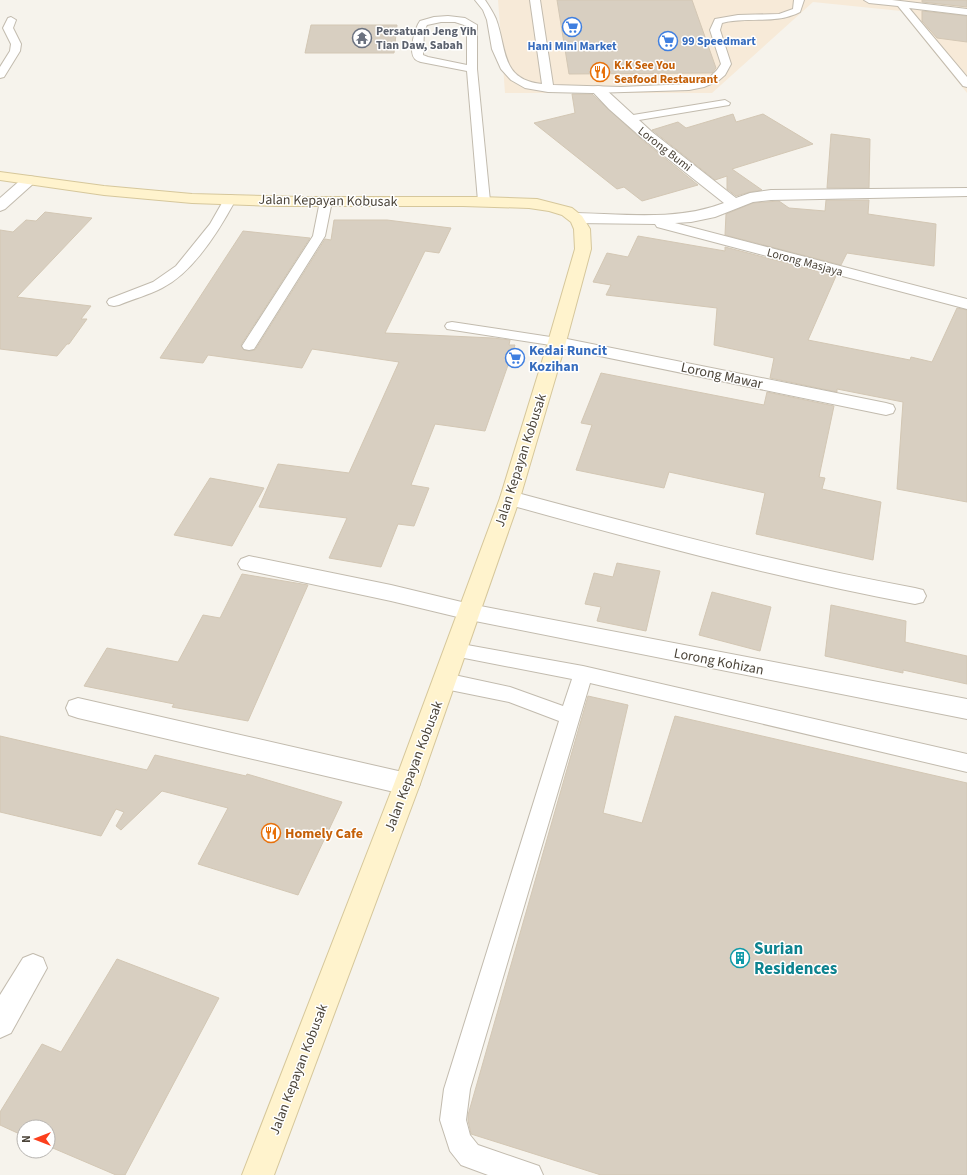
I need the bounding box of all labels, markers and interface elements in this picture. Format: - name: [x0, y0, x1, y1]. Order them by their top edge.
- supermarket icon: Hani Mini Market: [561, 16, 583, 38]
- place label: Persatuan Jeng Yih Tian Daw, Sabah: [376, 23, 477, 54]
- temple icon: Persatuan Jeng Yih Tian Daw, Sabah: [351, 27, 373, 49]
- supermarket icon: 99 Speedmart: [657, 30, 679, 52]
- place label: 99 Speedmart: [682, 33, 756, 50]
- place label: Hani Mini Market: [527, 38, 617, 55]
- place label: K.K See You Seafood Restaurant: [614, 57, 718, 88]
- restaurant icon: K.K See You Seafood Restaurant: [589, 61, 611, 83]
- street label: Lorong Bumi: [634, 123, 695, 176]
- street label: Jalan Kepayan Kobusak: [258, 190, 398, 212]
- street label: Lorong Masjaya: [765, 244, 845, 281]
- place label: Kedai Runcit Kozihan: [529, 341, 608, 377]
- supermarket icon: Kedai Runcit Kozihan: [504, 347, 526, 369]
- street label: Lorong Mawar: [679, 358, 765, 394]
- street label: Jalan Kepayan Kobusak: [490, 391, 552, 529]
- street label: Lorong Kohizan: [672, 643, 765, 680]
- street label: Jalan Kepayan Kobusak: [380, 698, 448, 835]
- restaurant icon: Homely Cafe: [260, 822, 282, 844]
- place label: Homely Cafe: [285, 824, 363, 844]
- place label: Surian Residences: [754, 937, 838, 981]
- building icon: Surian Residences: [729, 947, 751, 969]
- street label: Jalan Kepayan Kobusak: [265, 1001, 333, 1138]
- north arrow: [16, 1119, 56, 1159]
- text: N: [19, 1135, 34, 1143]

